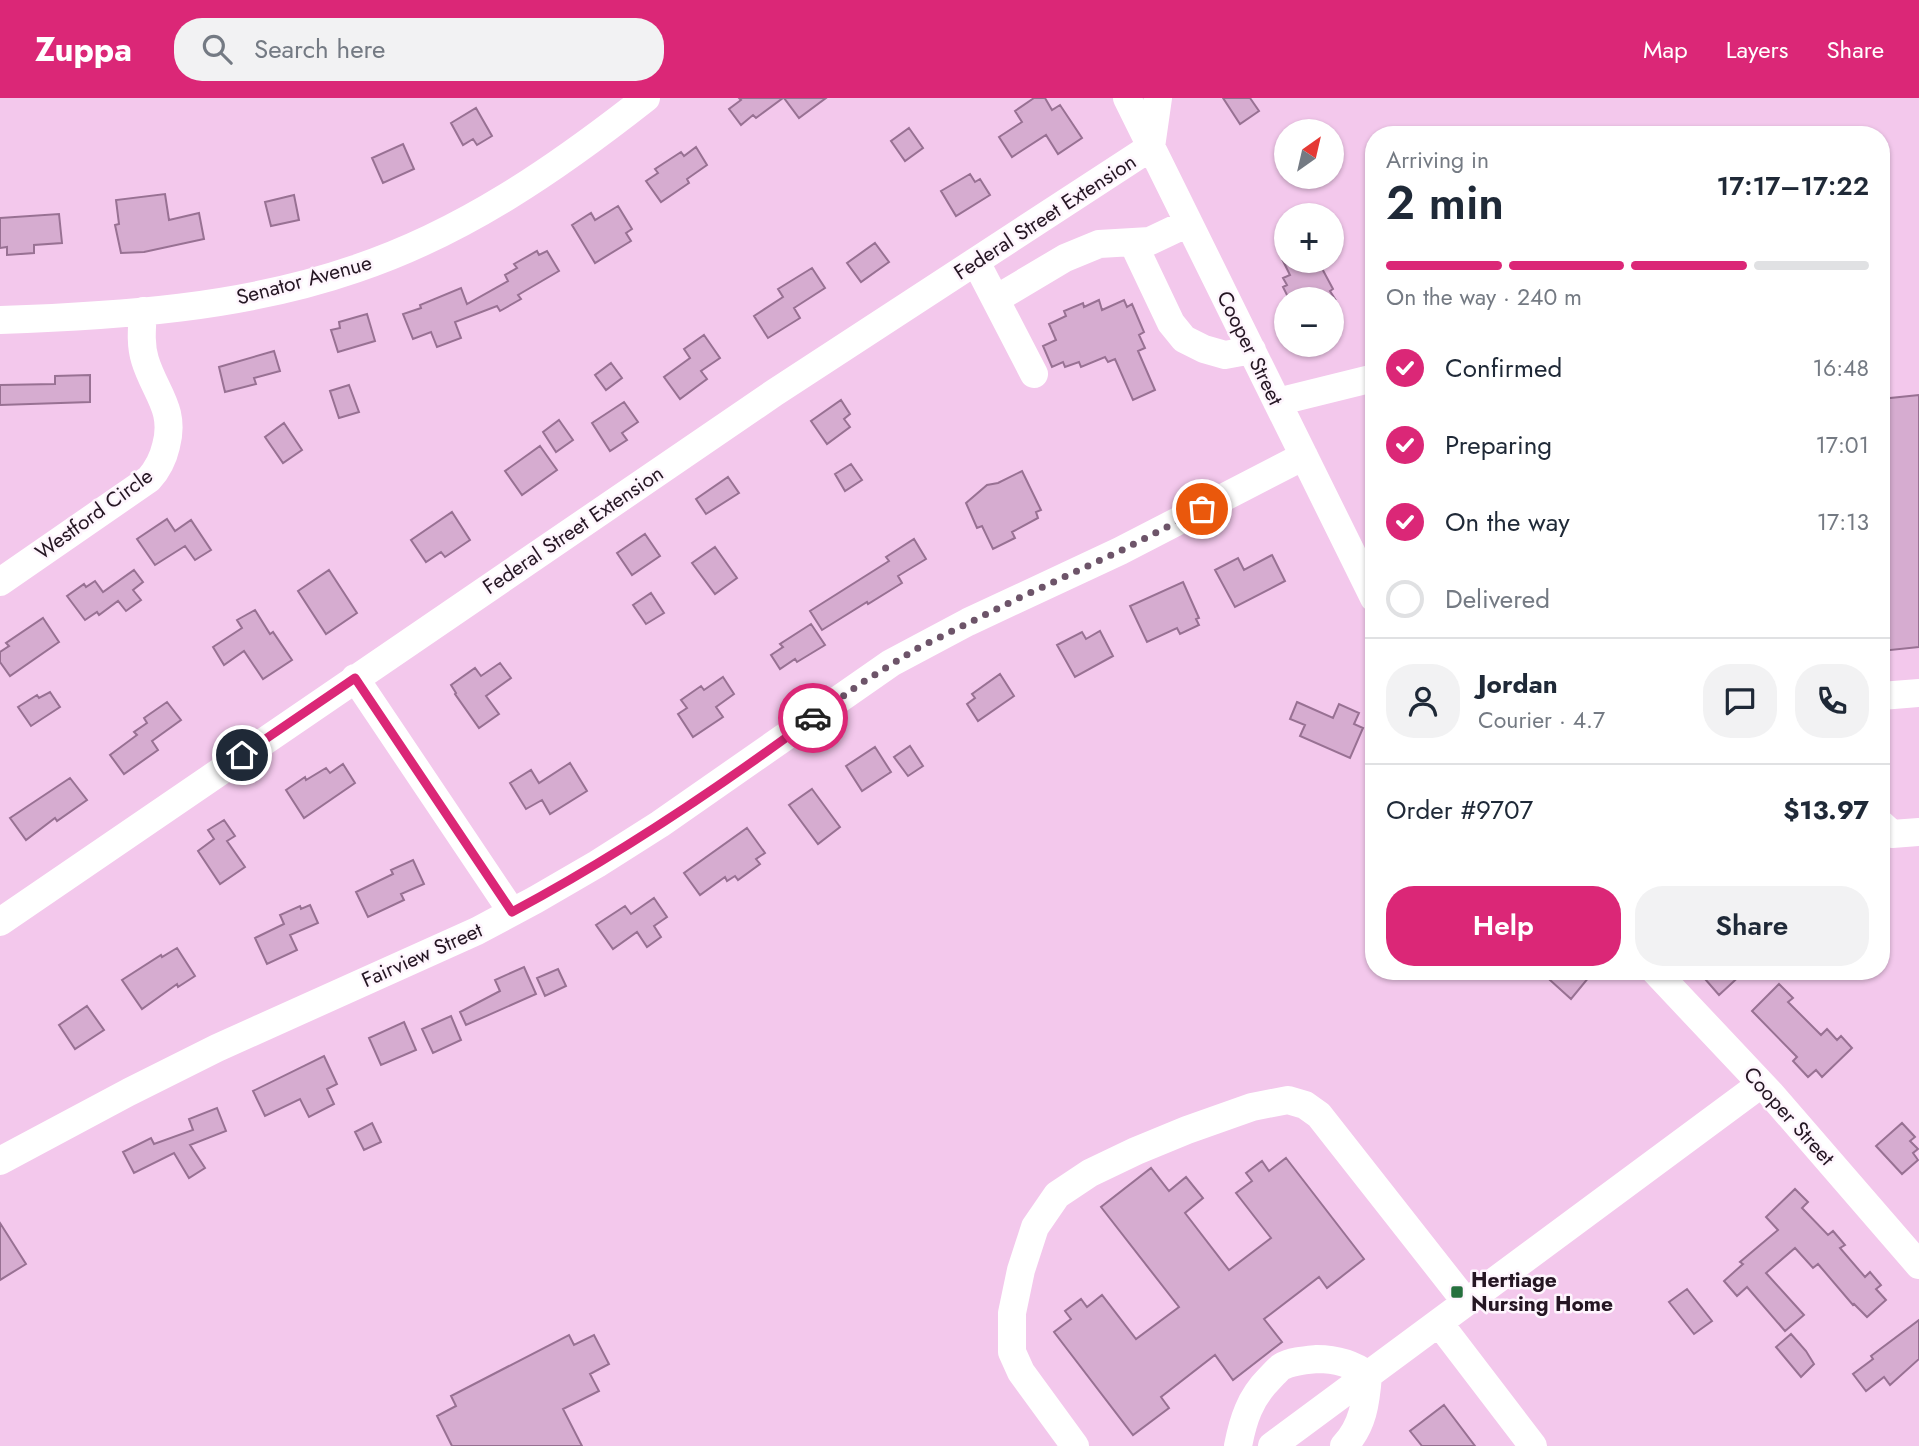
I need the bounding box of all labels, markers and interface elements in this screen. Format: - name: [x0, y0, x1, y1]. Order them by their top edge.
- search box: [174, 18, 664, 81]
- text: Zuppa: [35, 26, 132, 73]
- icon: search: [198, 30, 236, 68]
- text: Search here: [254, 30, 385, 68]
- text: Map: [1643, 32, 1688, 67]
- text: Layers: [1726, 32, 1788, 67]
- text: Share: [1826, 32, 1884, 67]
- north arrow: [1274, 119, 1344, 189]
- map controls: [1274, 119, 1344, 357]
- text: Arriving in: [1386, 143, 1489, 177]
- street label: Federal Street Extension: [948, 147, 1142, 287]
- text: 17:17–17:22: [1716, 167, 1869, 205]
- text: 2 min: [1386, 170, 1504, 236]
- button: +: [1274, 203, 1344, 273]
- street label: Senator Avenue: [233, 247, 375, 312]
- text: On the way · 240 m: [1386, 280, 1582, 314]
- street label: Cooper Street: [1209, 286, 1291, 410]
- button: −: [1274, 287, 1344, 357]
- icon: check: [1386, 349, 1424, 387]
- text: Confirmed: [1445, 349, 1562, 387]
- text: 16:48: [1813, 351, 1869, 385]
- icon: check: [1386, 426, 1424, 464]
- text: Preparing: [1445, 426, 1552, 464]
- text: 17:01: [1816, 428, 1869, 462]
- street label: Federal Street Extension: [477, 458, 669, 602]
- street label: Westford Circle: [29, 461, 159, 567]
- pin: [1172, 479, 1232, 539]
- icon: bag: [1183, 490, 1221, 528]
- icon: check: [1386, 503, 1424, 541]
- text: On the way: [1445, 503, 1570, 541]
- text: 17:13: [1817, 505, 1869, 539]
- text: Delivered: [1445, 580, 1550, 618]
- button: person: [1386, 664, 1460, 738]
- button: chat: [1703, 664, 1777, 738]
- button: phone: [1795, 664, 1869, 738]
- text: Jordan: [1478, 665, 1558, 703]
- courier: [778, 683, 848, 753]
- icon: car: [794, 699, 832, 737]
- text: Courier · 4.7: [1478, 703, 1605, 737]
- pin: [212, 725, 272, 785]
- icon: home: [223, 736, 261, 774]
- text: Order #9707: [1386, 791, 1533, 829]
- text: $13.97: [1783, 791, 1869, 829]
- button: Help: [1386, 886, 1621, 966]
- button: Share: [1635, 886, 1869, 966]
- street label: Fairview Street: [357, 915, 487, 995]
- street label: Cooper Street: [1736, 1060, 1842, 1172]
- place label: Hertiage Nursing Home: [1471, 1265, 1613, 1319]
- marker: Hertiage Nursing Home: [1449, 1284, 1465, 1300]

